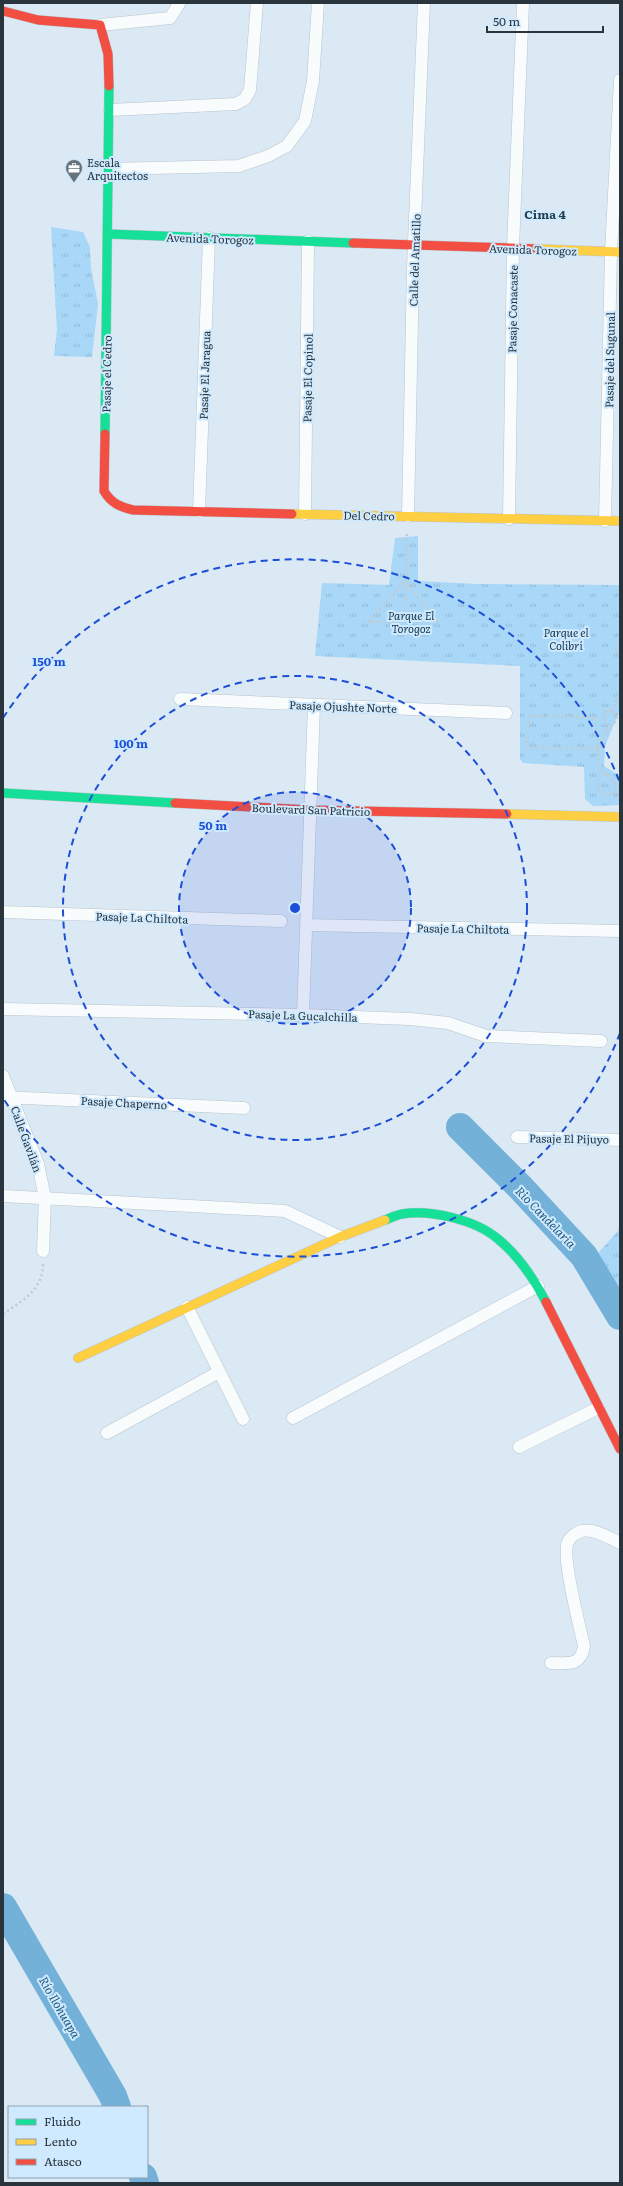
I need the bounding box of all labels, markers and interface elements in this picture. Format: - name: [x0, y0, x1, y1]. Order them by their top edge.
- scale bar: [487, 8, 603, 34]
- text: 50 m: [493, 12, 520, 30]
- place label: Escala Arquitectos: [87, 154, 148, 183]
- office icon: Escala Arquitectos: [64, 158, 84, 183]
- district label: Cima 4: [524, 205, 566, 223]
- street label: Calle del Amatillo: [404, 213, 424, 307]
- street label: Avenida Torogoz: [166, 228, 255, 248]
- street label: Avenida Torogoz: [489, 239, 578, 259]
- street label: Pasaje Conacaste: [503, 265, 521, 353]
- street label: Pasaje del Sugunal: [600, 312, 618, 408]
- street label: Pasaje El Jaragua: [194, 330, 214, 420]
- street label: Pasaje El Copinol: [298, 333, 316, 423]
- street label: Pasaje el Cedro: [97, 335, 115, 413]
- street label: Del Cedro: [343, 507, 395, 523]
- park label: Parque El Torogoz: [388, 607, 435, 636]
- park label: Parque el Colibrí: [543, 624, 589, 653]
- text: 150 m: [32, 652, 66, 670]
- street label: Pasaje Ojushte Norte: [289, 696, 397, 716]
- text: 100 m: [114, 734, 148, 752]
- street label: Boulevard San Patricio: [251, 799, 371, 819]
- text: 50 m: [199, 816, 227, 834]
- centre of rings: [288, 901, 302, 915]
- street label: Pasaje La Chiltota: [95, 907, 189, 927]
- street label: Pasaje La Chiltota: [417, 919, 510, 937]
- street label: Pasaje La Gucalchilla: [248, 1005, 358, 1025]
- street label: Pasaje Chaperno: [80, 1092, 168, 1112]
- street label: Calle Gavilán: [8, 1104, 46, 1174]
- street label: Pasaje El Pijuyo: [529, 1129, 609, 1147]
- water label: Rio Candelaria: [512, 1182, 580, 1252]
- water label: Río Ilohuapa: [35, 1973, 85, 2041]
- legend: [8, 2106, 148, 2178]
- text: Fluido: [44, 2112, 81, 2130]
- text: Lento: [44, 2132, 77, 2150]
- text: Atasco: [44, 2152, 82, 2170]

